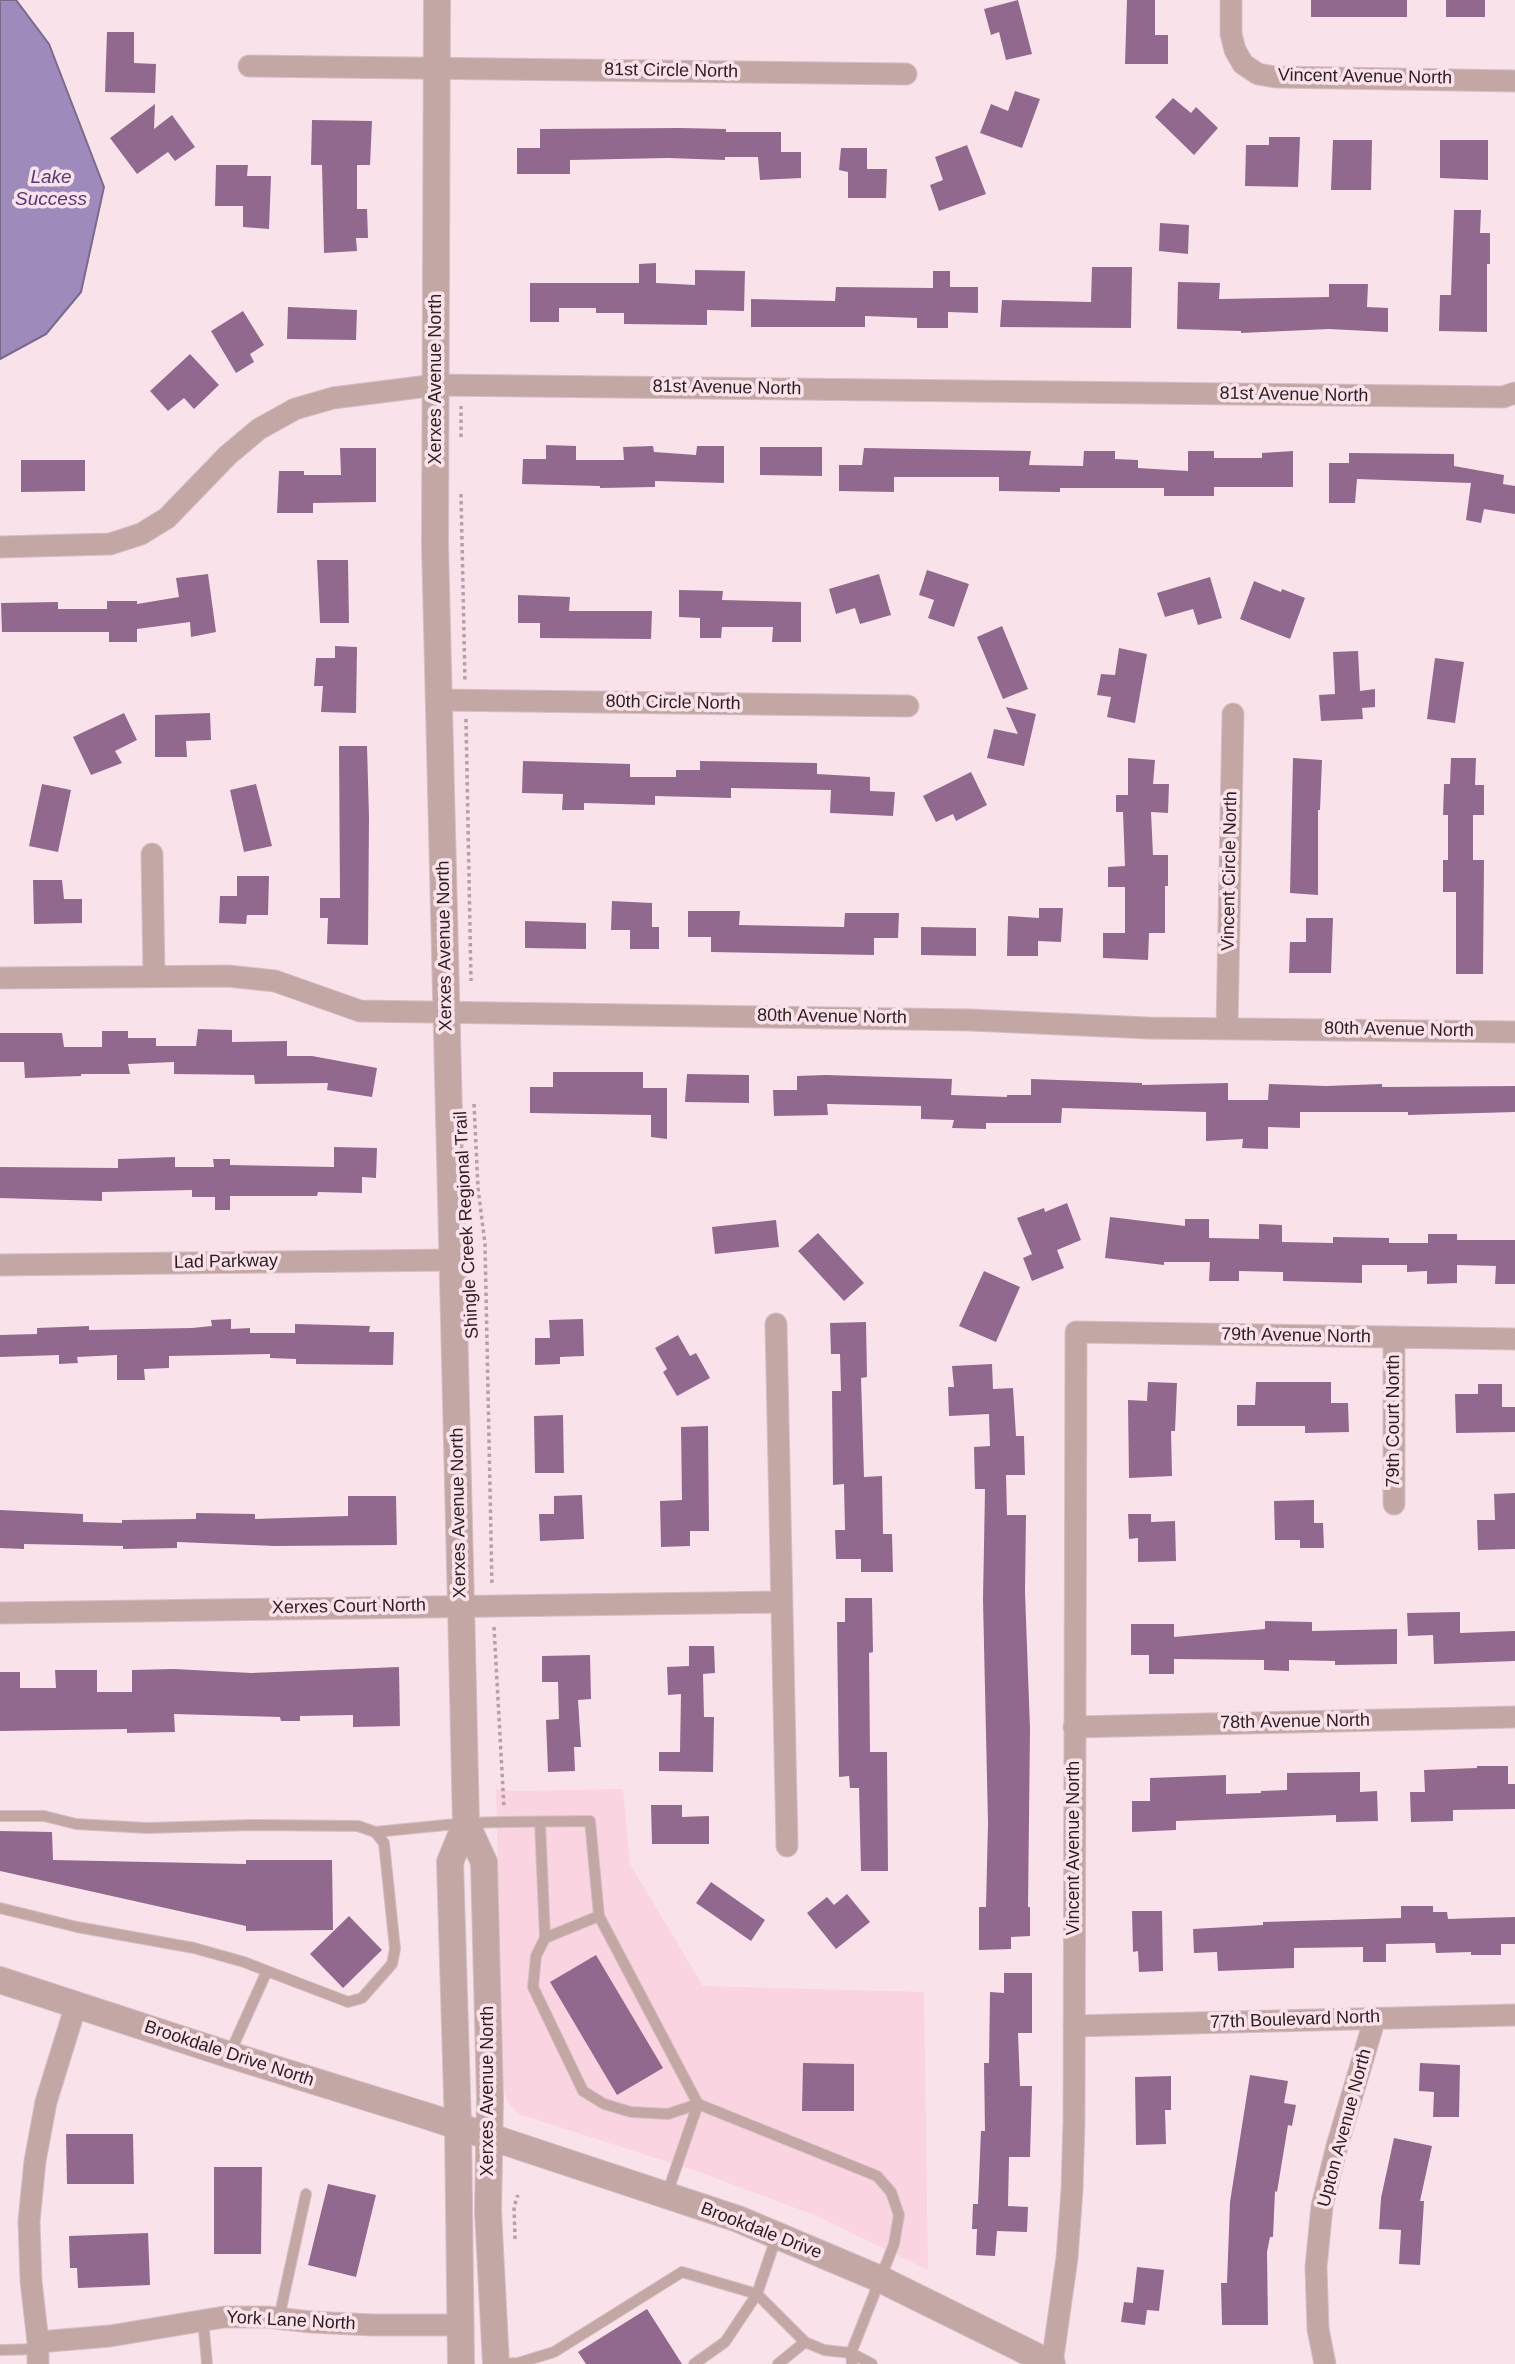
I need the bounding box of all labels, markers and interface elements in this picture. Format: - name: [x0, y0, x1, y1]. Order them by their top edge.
- street label: 81st Circle North: [604, 59, 738, 83]
- street label: Vincent Avenue North: [1278, 65, 1452, 89]
- water label: Lake Success: [15, 167, 87, 211]
- street label: Xerxes Avenue North: [425, 294, 447, 464]
- street label: 81st Avenue North: [652, 376, 802, 400]
- street label: 81st Avenue North: [1219, 383, 1369, 407]
- street label: 80th Circle North: [605, 691, 741, 715]
- street label: Vincent Circle North: [1218, 791, 1242, 951]
- street label: Xerxes Avenue North: [433, 860, 457, 1032]
- street label: 80th Avenue North: [757, 1005, 907, 1029]
- street label: 80th Avenue North: [1324, 1018, 1474, 1042]
- street label: Shingle Creek Regional Trail: [450, 1110, 484, 1340]
- street label: Lad Parkway: [174, 1250, 278, 1274]
- street label: 79th Avenue North: [1221, 1324, 1371, 1348]
- street label: 79th Court North: [1383, 1354, 1405, 1488]
- street label: Xerxes Avenue North: [447, 1427, 471, 1599]
- street label: Xerxes Court North: [272, 1595, 426, 1619]
- street label: 78th Avenue North: [1220, 1710, 1370, 1734]
- street label: Vincent Avenue North: [1063, 1761, 1085, 1935]
- street label: Xerxes Avenue North: [477, 2006, 499, 2176]
- street label: 77th Boulevard North: [1210, 2006, 1380, 2034]
- street label: Brookdale Drive North: [141, 2016, 317, 2092]
- street label: Upton Avenue North: [1314, 2047, 1376, 2209]
- street label: Brookdale Drive: [697, 2198, 825, 2264]
- street label: York Lane North: [226, 2307, 356, 2335]

